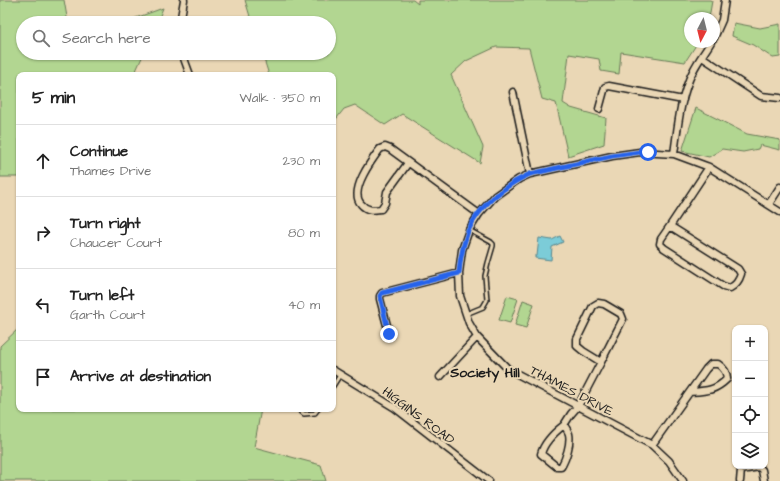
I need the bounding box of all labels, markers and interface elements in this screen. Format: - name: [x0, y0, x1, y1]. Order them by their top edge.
- north arrow: [684, 12, 720, 48]
- search box: [16, 16, 336, 60]
- icon: search: [30, 27, 52, 49]
- text: Search here: [62, 28, 151, 49]
- text: 5 min: [32, 86, 75, 110]
- text: Walk · 350 m: [240, 89, 320, 107]
- text: Continue: [70, 141, 128, 162]
- route start: [639, 143, 657, 161]
- icon: ahead: [32, 150, 54, 172]
- text: 230 m: [282, 152, 320, 170]
- text: Thames Drive: [70, 162, 151, 180]
- text: Turn right: [70, 213, 141, 234]
- icon: right: [32, 222, 54, 244]
- text: 80 m: [288, 224, 320, 242]
- text: Chaucer Court: [70, 234, 162, 252]
- text: Turn left: [70, 285, 134, 306]
- icon: left: [32, 294, 54, 316]
- text: 40 m: [288, 296, 320, 314]
- text: Garth Court: [70, 306, 145, 324]
- route end: [380, 325, 398, 343]
- map controls: [732, 325, 768, 469]
- button: +: [732, 325, 768, 361]
- street label: THAMES DRIVE: [527, 361, 617, 421]
- button: −: [732, 361, 768, 397]
- district label: Society Hill: [449, 363, 520, 383]
- icon: arrive: [32, 366, 54, 388]
- text: Arrive at destination: [70, 366, 211, 387]
- street label: HIGGINS ROAD: [379, 383, 459, 449]
- button: locate: [732, 397, 768, 433]
- button: layers: [732, 433, 768, 469]

